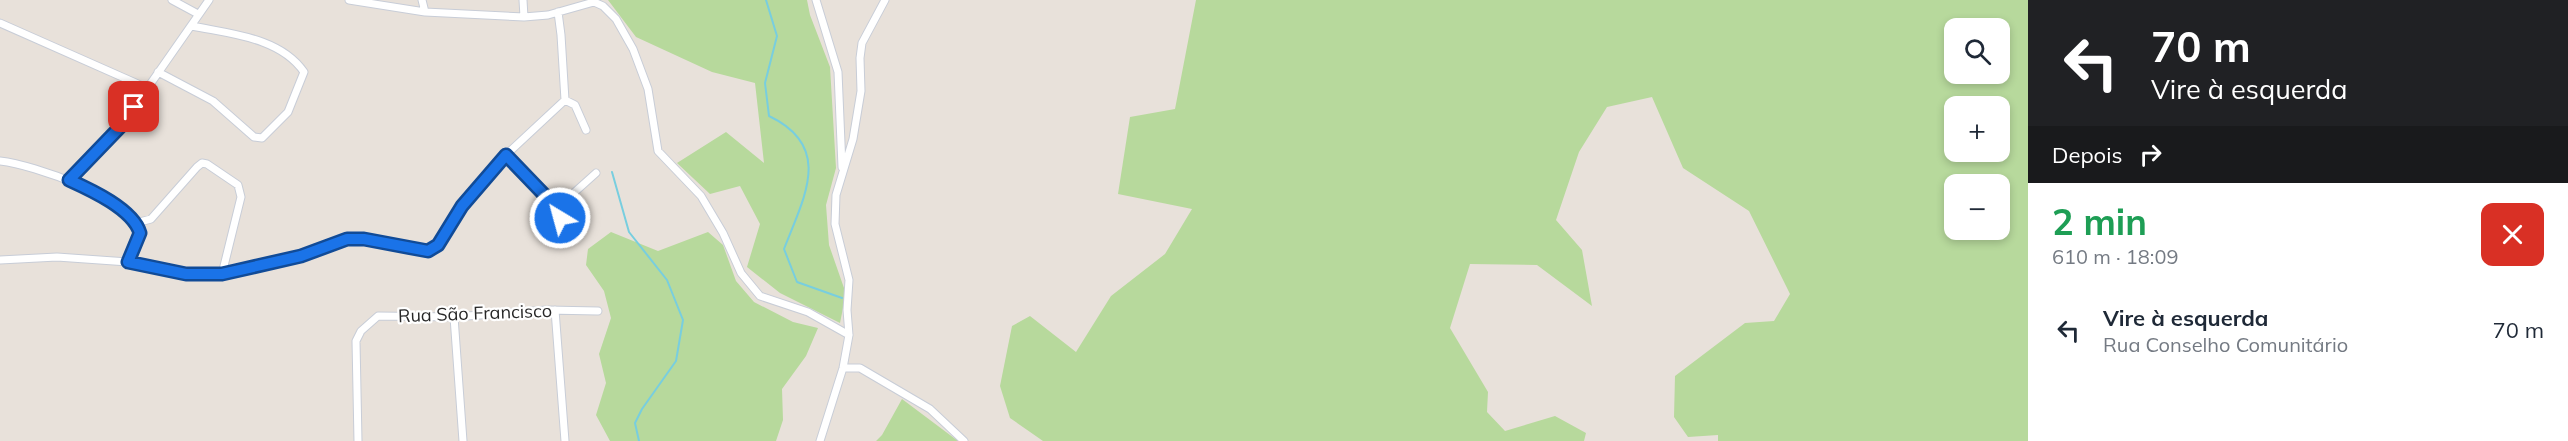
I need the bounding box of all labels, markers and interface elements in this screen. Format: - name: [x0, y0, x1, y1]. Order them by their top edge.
- map controls: [1944, 18, 2010, 240]
- button: search: [1944, 18, 2010, 84]
- text: 70 m: [2151, 20, 2251, 73]
- icon: left: [2052, 24, 2130, 102]
- text: Vire à esquerda: [2151, 72, 2347, 106]
- pin: [108, 81, 159, 132]
- icon: arrive: [117, 90, 150, 123]
- button: +: [1944, 96, 2010, 162]
- icon: right: [2134, 138, 2167, 171]
- text: Depois: [2052, 141, 2122, 169]
- button: −: [1944, 174, 2010, 240]
- position arrow: [528, 186, 592, 250]
- text: 2 min: [2052, 199, 2147, 244]
- button: close: [2481, 203, 2544, 266]
- text: 610 m · 18:09: [2052, 244, 2178, 269]
- street label: Rua São Francisco: [398, 299, 552, 327]
- text: Vire à esquerda: [2103, 304, 2268, 332]
- icon: left: [2052, 314, 2085, 347]
- text: 70 m: [2493, 316, 2544, 344]
- text: Rua Conselho Comunitário: [2103, 332, 2348, 357]

